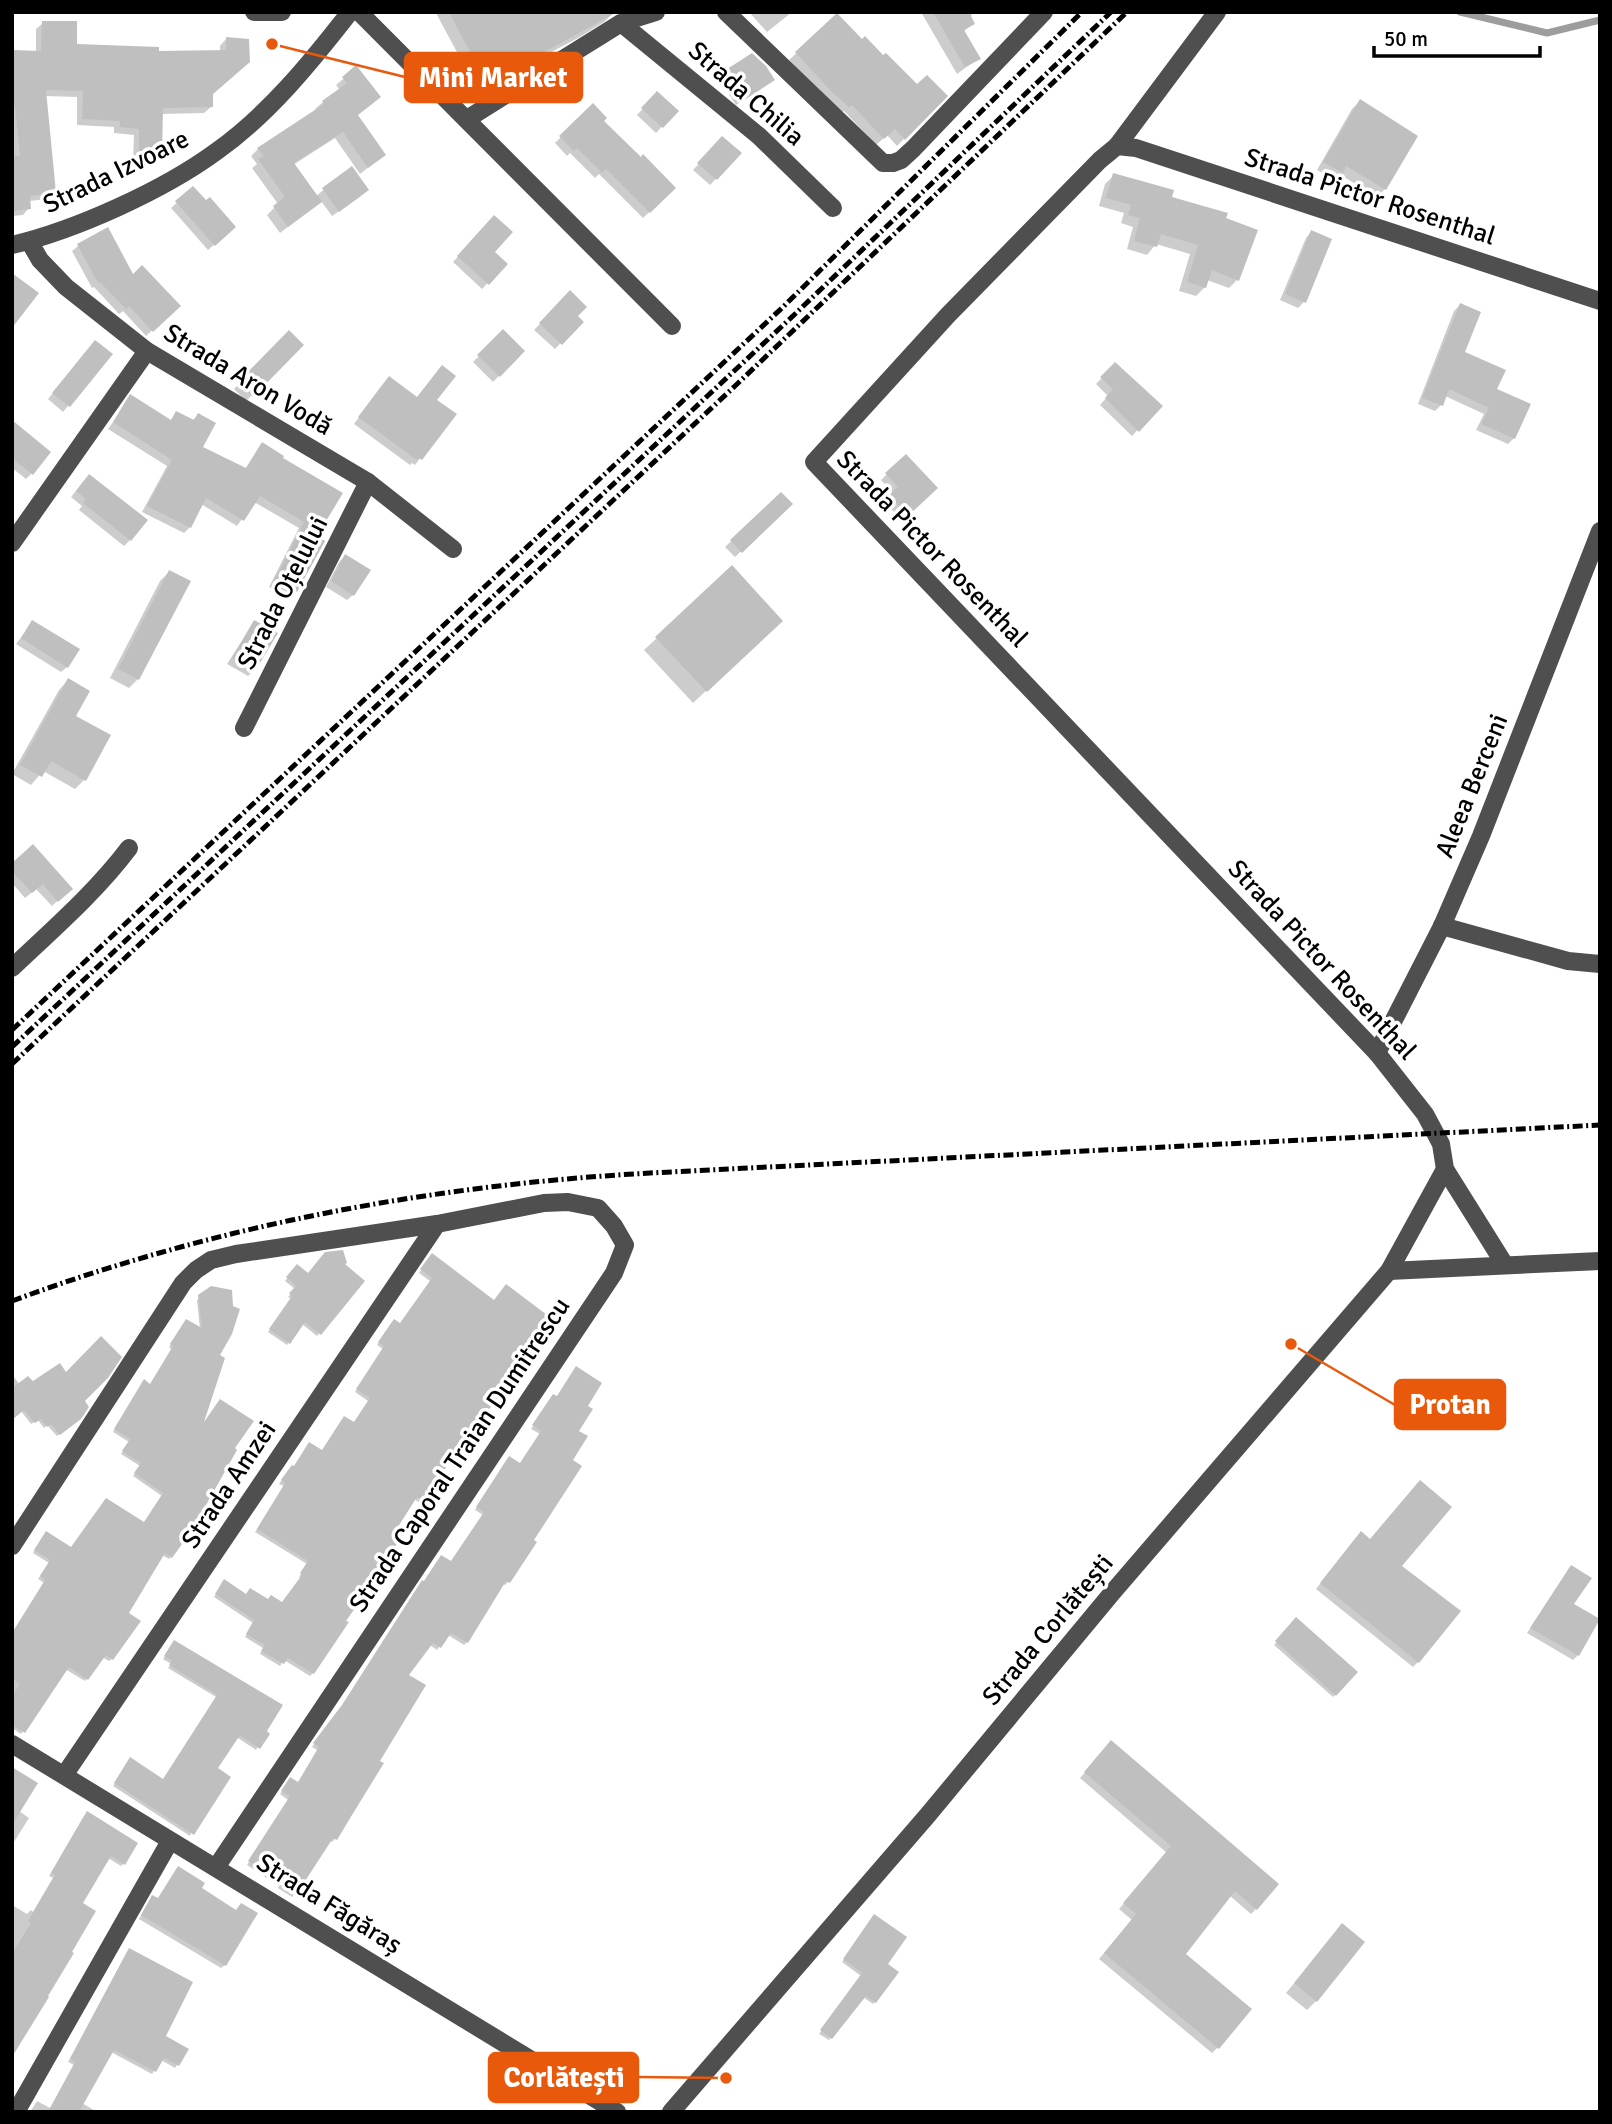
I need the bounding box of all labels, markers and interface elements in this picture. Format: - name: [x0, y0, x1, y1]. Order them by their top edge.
- scale bar: [1374, 14, 1540, 58]
- text: 50 m: [1384, 26, 1428, 52]
- street label: Strada Chilia: [681, 35, 811, 153]
- callout: Mini Market: [405, 53, 582, 102]
- text: Mini Market: [419, 61, 568, 95]
- street label: Strada Izvoare: [38, 123, 194, 221]
- street label: Strada Pictor Rosenthal: [1241, 141, 1499, 253]
- street label: Strada Aron Vodă: [158, 317, 338, 443]
- street label: Strada Pictor Rosenthal: [830, 444, 1034, 654]
- street label: Strada Oțelului: [231, 511, 335, 675]
- street label: Aleea Berceni: [1429, 709, 1515, 863]
- street label: Strada Pictor Rosenthal: [1221, 853, 1423, 1067]
- street label: Strada Caporal Traian Dumitrescu: [343, 1292, 577, 1618]
- callout: Protan: [1395, 1380, 1505, 1429]
- text: Protan: [1409, 1388, 1491, 1422]
- street label: Strada Amzei: [175, 1415, 283, 1555]
- street label: Strada Corlătești: [975, 1548, 1121, 1712]
- street label: Strada Făgăraș: [250, 1847, 408, 1961]
- callout: Corlătești: [489, 2053, 638, 2102]
- text: Corlătești: [503, 2061, 625, 2096]

